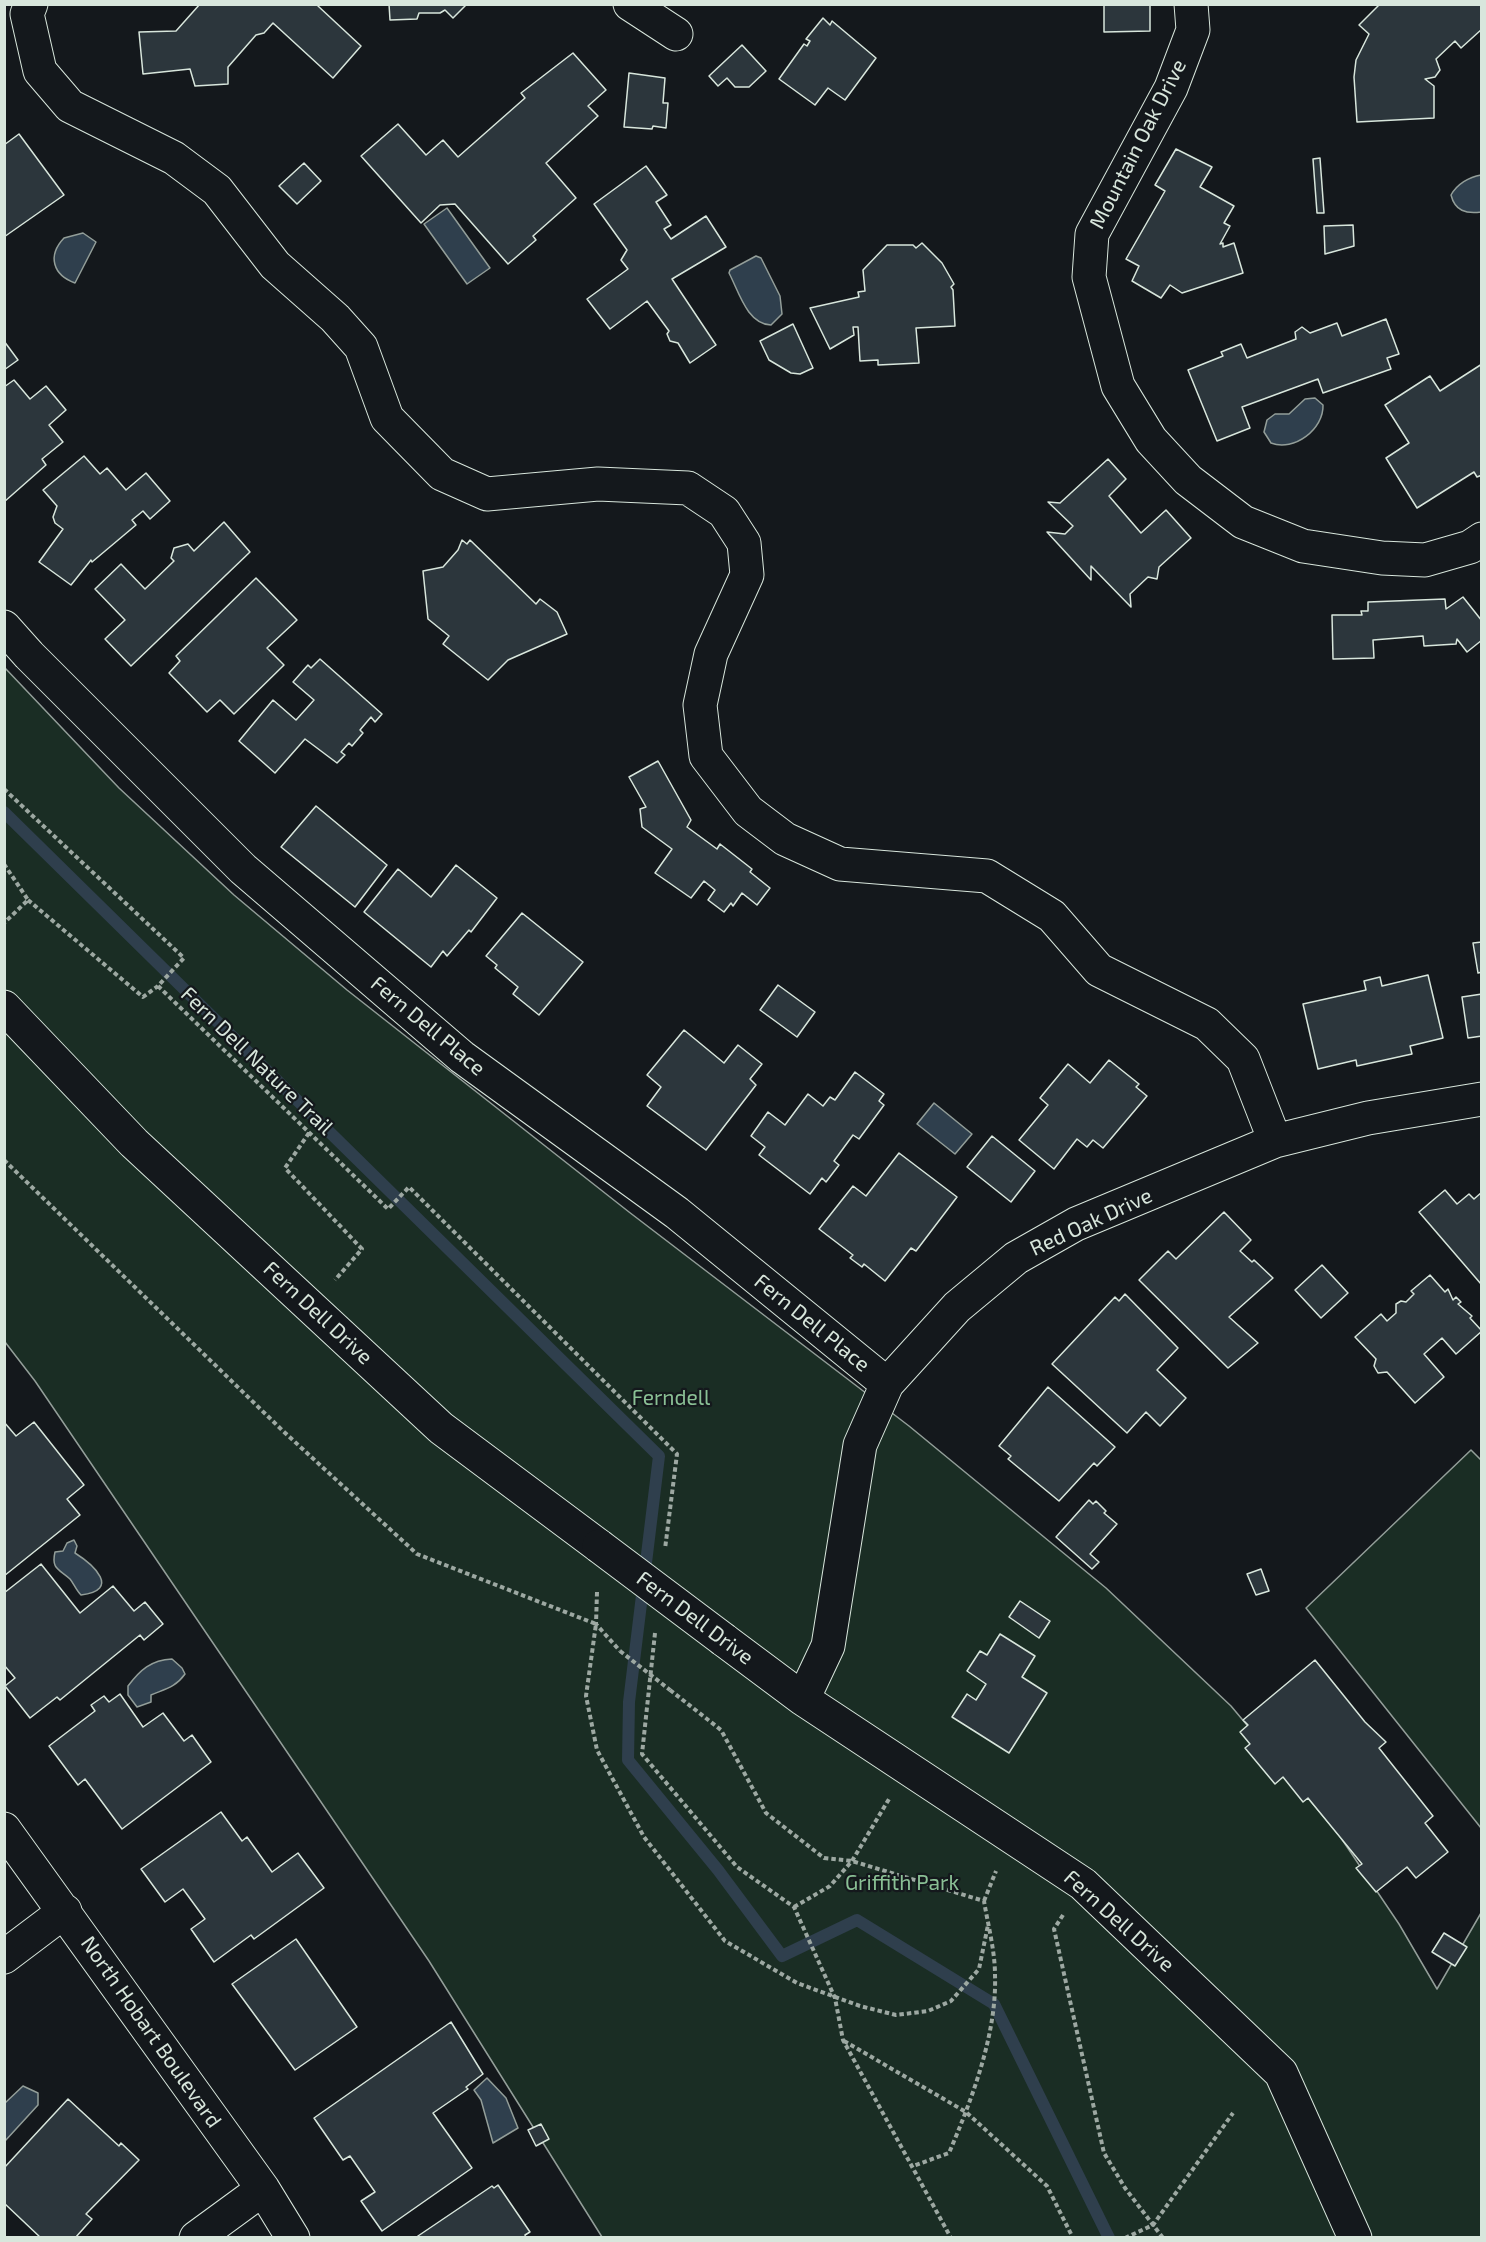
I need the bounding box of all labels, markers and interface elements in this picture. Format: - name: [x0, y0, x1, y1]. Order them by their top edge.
- street label: Mountain Oak Drive: [1084, 55, 1192, 233]
- street label: Fern Dell Place: [366, 971, 490, 1081]
- street label: Fern Dell Nature Trail: [176, 982, 338, 1140]
- street label: Red Oak Drive: [1026, 1183, 1156, 1261]
- street label: Fern Dell Drive: [258, 1256, 378, 1370]
- street label: Fern Dell Place: [749, 1269, 875, 1377]
- park label: Ferndell: [632, 1385, 710, 1411]
- street label: Fern Dell Drive: [632, 1566, 758, 1670]
- street label: Fern Dell Drive: [1059, 1865, 1179, 1977]
- park label: Griffith Park: [845, 1870, 959, 1896]
- street label: North Hobart Boulevard: [75, 1931, 227, 2133]

